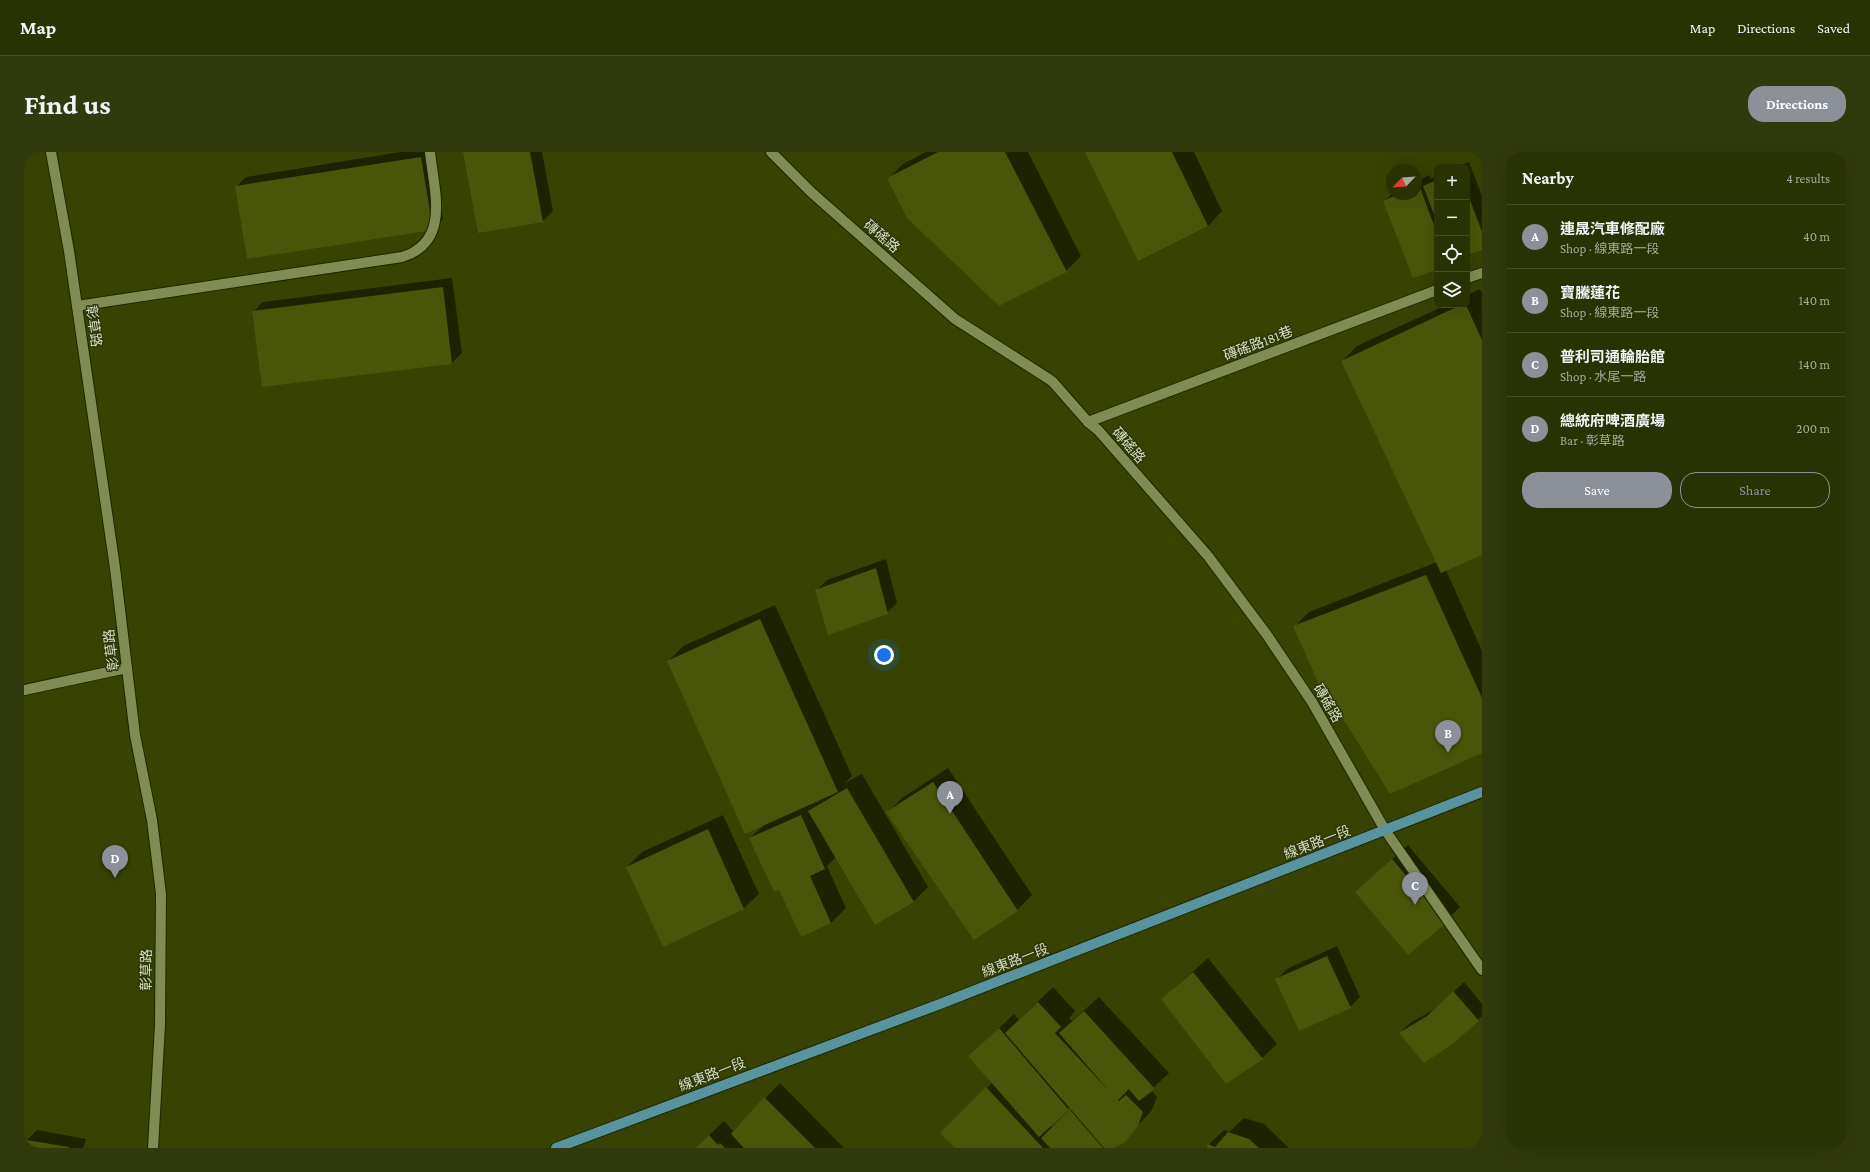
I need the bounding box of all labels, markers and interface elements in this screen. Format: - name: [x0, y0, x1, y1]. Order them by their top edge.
- text: Map: [20, 17, 56, 38]
- text: Map: [1690, 20, 1715, 36]
- text: Directions: [1737, 20, 1795, 36]
- text: Saved: [1817, 20, 1850, 36]
- button: Directions: [1748, 86, 1846, 122]
- text: Find us: [24, 89, 111, 120]
- north arrow: [1386, 164, 1422, 200]
- map controls: [1434, 164, 1470, 308]
- button: +: [1434, 164, 1470, 200]
- text: Nearby: [1522, 169, 1574, 188]
- text: 4 results: [1786, 171, 1830, 186]
- button: −: [1434, 200, 1470, 236]
- street label: 磚磘路: [861, 216, 903, 256]
- text: 連晟汽車修配廠: [1560, 221, 1665, 237]
- text: A: [1531, 229, 1539, 244]
- text: 40 m: [1803, 229, 1830, 244]
- button: locate: [1434, 236, 1470, 272]
- text: Shop · 線東路一段: [1560, 241, 1659, 256]
- button: layers: [1434, 272, 1470, 308]
- text: 寶騰蓮花: [1560, 285, 1620, 301]
- text: B: [1531, 293, 1539, 308]
- text: 140 m: [1799, 293, 1830, 308]
- street label: 彰草路: [83, 304, 105, 348]
- text: Shop · 線東路一段: [1560, 305, 1659, 320]
- street label: 磚磘路181巷: [1221, 322, 1295, 364]
- text: 普利司通輪胎館: [1560, 349, 1665, 365]
- text: C: [1531, 357, 1539, 372]
- text: 140 m: [1799, 357, 1830, 372]
- text: Shop · 水尾一路: [1560, 369, 1646, 384]
- text: 總統府啤酒廣場: [1560, 413, 1665, 429]
- text: D: [1531, 421, 1539, 436]
- text: 200 m: [1796, 421, 1830, 436]
- street label: 磚磘路: [1109, 424, 1149, 466]
- text: Bar · 彰草路: [1560, 433, 1625, 448]
- button: Save: [1522, 472, 1672, 508]
- button: Share: [1680, 472, 1830, 508]
- street label: 彰草路: [101, 628, 121, 672]
- your location: [874, 645, 894, 665]
- street label: 磚磘路: [1310, 681, 1346, 725]
- pin: B: [1435, 720, 1461, 753]
- pin: A: [937, 781, 963, 814]
- street label: 線東路一段: [1281, 822, 1353, 862]
- pin: D: [102, 845, 128, 878]
- pin: C: [1402, 872, 1428, 905]
- street label: 線東路一段: [979, 940, 1051, 980]
- street label: 彰草路: [138, 949, 154, 991]
- street label: 線東路一段: [676, 1054, 748, 1094]

